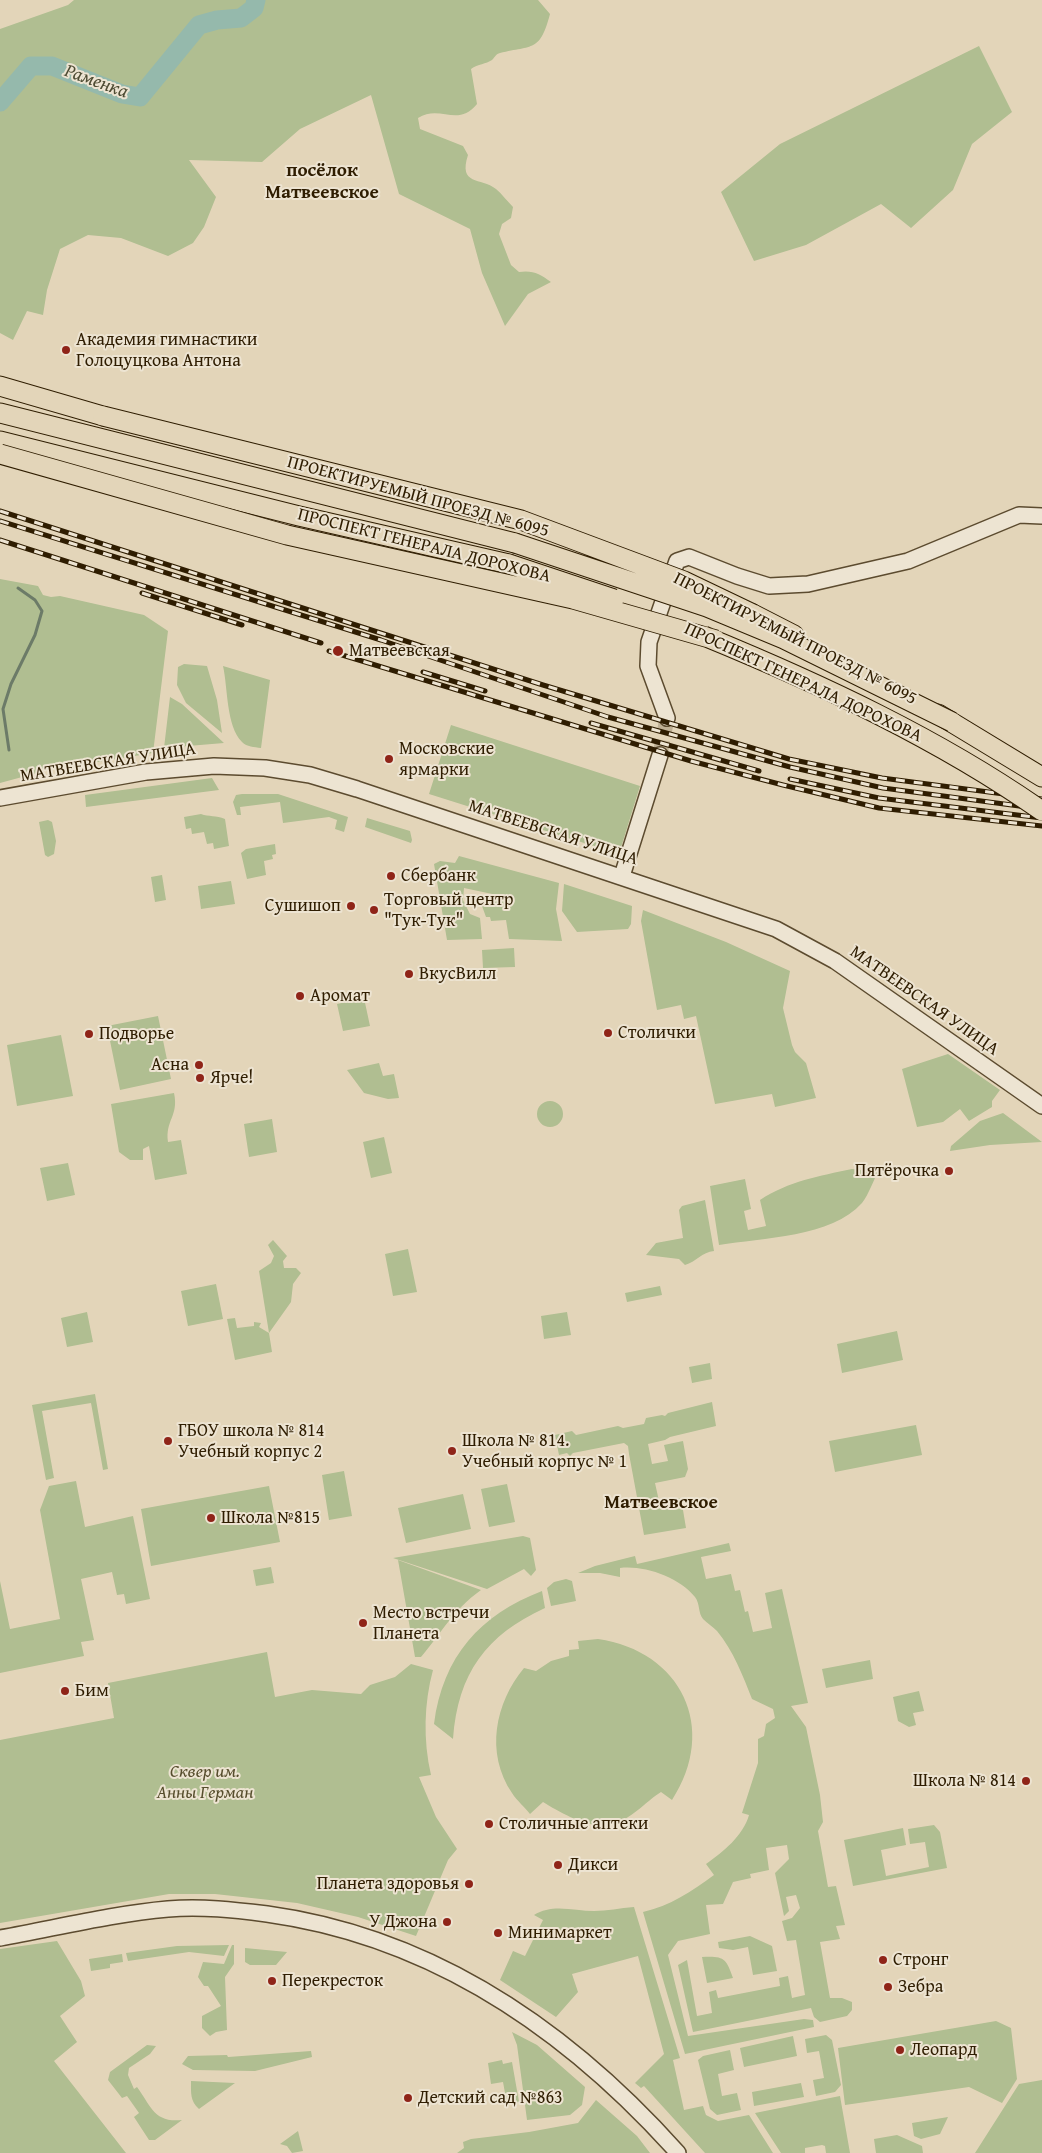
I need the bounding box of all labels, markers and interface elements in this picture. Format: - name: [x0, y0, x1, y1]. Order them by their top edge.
- water label: Раменка: [61, 60, 131, 104]
- district label: посёлок Матвеевское: [265, 160, 379, 204]
- place label: Академия гимнастики Голоцуцкова Антона: [76, 329, 257, 372]
- marker: Академия гимнастики Голоцуцкова Антона: [60, 344, 72, 356]
- street label: ПРОЕКТИРУЕМЫЙ ПРОЕЗД № 6095: [285, 452, 551, 542]
- street label: ПРОСПЕКТ ГЕНЕРАЛА ДОРОХОВА: [295, 504, 553, 588]
- street label: ПРОЕКТИРУЕМЫЙ ПРОЕЗД № 6095: [670, 568, 920, 710]
- street label: ПРОСПЕКТ ГЕНЕРАЛА ДОРОХОВА: [681, 618, 925, 748]
- place label: Матвеевская: [349, 640, 450, 662]
- marker: Матвеевская: [331, 644, 345, 658]
- street label: МАТВЕЕВСКАЯ УЛИЦА: [19, 738, 197, 788]
- place label: Московские ярмарки: [399, 738, 494, 781]
- marker: Московские ярмарки: [383, 753, 395, 765]
- street label: МАТВЕЕВСКАЯ УЛИЦА: [465, 795, 641, 871]
- place label: Сбербанк: [401, 865, 476, 887]
- marker: Сбербанк: [385, 870, 397, 882]
- place label: Торговый центр "Тук-Тук": [384, 889, 513, 932]
- place label: Сушишоп: [265, 895, 341, 917]
- marker: Сушишоп: [345, 900, 357, 912]
- marker: Торговый центр "Тук-Тук": [368, 904, 380, 916]
- street label: МАТВЕЕВСКАЯ УЛИЦА: [845, 941, 1003, 1061]
- place label: ВкусВилл: [419, 963, 496, 985]
- marker: ВкусВилл: [403, 968, 415, 980]
- place label: Аромат: [310, 985, 370, 1007]
- marker: Аромат: [294, 990, 306, 1002]
- place label: Столички: [618, 1022, 696, 1044]
- place label: Подворье: [99, 1023, 174, 1045]
- marker: Столички: [602, 1027, 614, 1039]
- marker: Подворье: [83, 1028, 95, 1040]
- place label: Асна: [151, 1054, 189, 1076]
- marker: Асна: [193, 1059, 205, 1071]
- place label: Ярче!: [210, 1067, 253, 1089]
- marker: Ярче!: [194, 1072, 206, 1084]
- place label: Пятёрочка: [855, 1160, 939, 1182]
- marker: Пятёрочка: [943, 1165, 955, 1177]
- place label: ГБОУ школа № 814 Учебный корпус 2: [178, 1420, 324, 1462]
- place label: Школа № 814. Учебный корпус № 1: [462, 1430, 627, 1472]
- marker: ГБОУ школа № 814 Учебный корпус 2: [162, 1435, 174, 1447]
- marker: Школа № 814. Учебный корпус № 1: [446, 1445, 458, 1457]
- district label: Матвеевское: [604, 1492, 718, 1514]
- place label: Школа №815: [221, 1507, 320, 1529]
- marker: Школа №815: [205, 1512, 217, 1524]
- place label: Место встречи Планета: [373, 1602, 489, 1645]
- marker: Место встречи Планета: [357, 1617, 369, 1629]
- place label: Бим: [75, 1680, 109, 1702]
- marker: Бим: [59, 1685, 71, 1697]
- park label: Сквер им. Анны Герман: [157, 1761, 253, 1804]
- place label: Школа № 814: [913, 1770, 1016, 1792]
- marker: Школа № 814: [1020, 1775, 1032, 1787]
- place label: Столичные аптеки: [499, 1813, 648, 1835]
- marker: Столичные аптеки: [483, 1818, 495, 1830]
- place label: Дикси: [568, 1854, 618, 1876]
- marker: Дикси: [552, 1859, 564, 1871]
- place label: Планета здоровья: [317, 1873, 459, 1895]
- marker: Планета здоровья: [463, 1878, 475, 1890]
- place label: У Джона: [369, 1911, 437, 1933]
- marker: У Джона: [441, 1916, 453, 1928]
- place label: Минимаркет: [508, 1922, 612, 1944]
- marker: Минимаркет: [492, 1927, 504, 1939]
- place label: Стронг: [893, 1949, 948, 1971]
- marker: Стронг: [877, 1954, 889, 1966]
- place label: Перекресток: [282, 1970, 383, 1992]
- marker: Перекресток: [266, 1975, 278, 1987]
- place label: Зебра: [898, 1976, 943, 1998]
- marker: Зебра: [882, 1981, 894, 1993]
- place label: Леопард: [910, 2039, 977, 2061]
- marker: Леопард: [894, 2044, 906, 2056]
- place label: Детский сад №863: [418, 2087, 563, 2109]
- marker: Детский сад №863: [402, 2092, 414, 2104]

